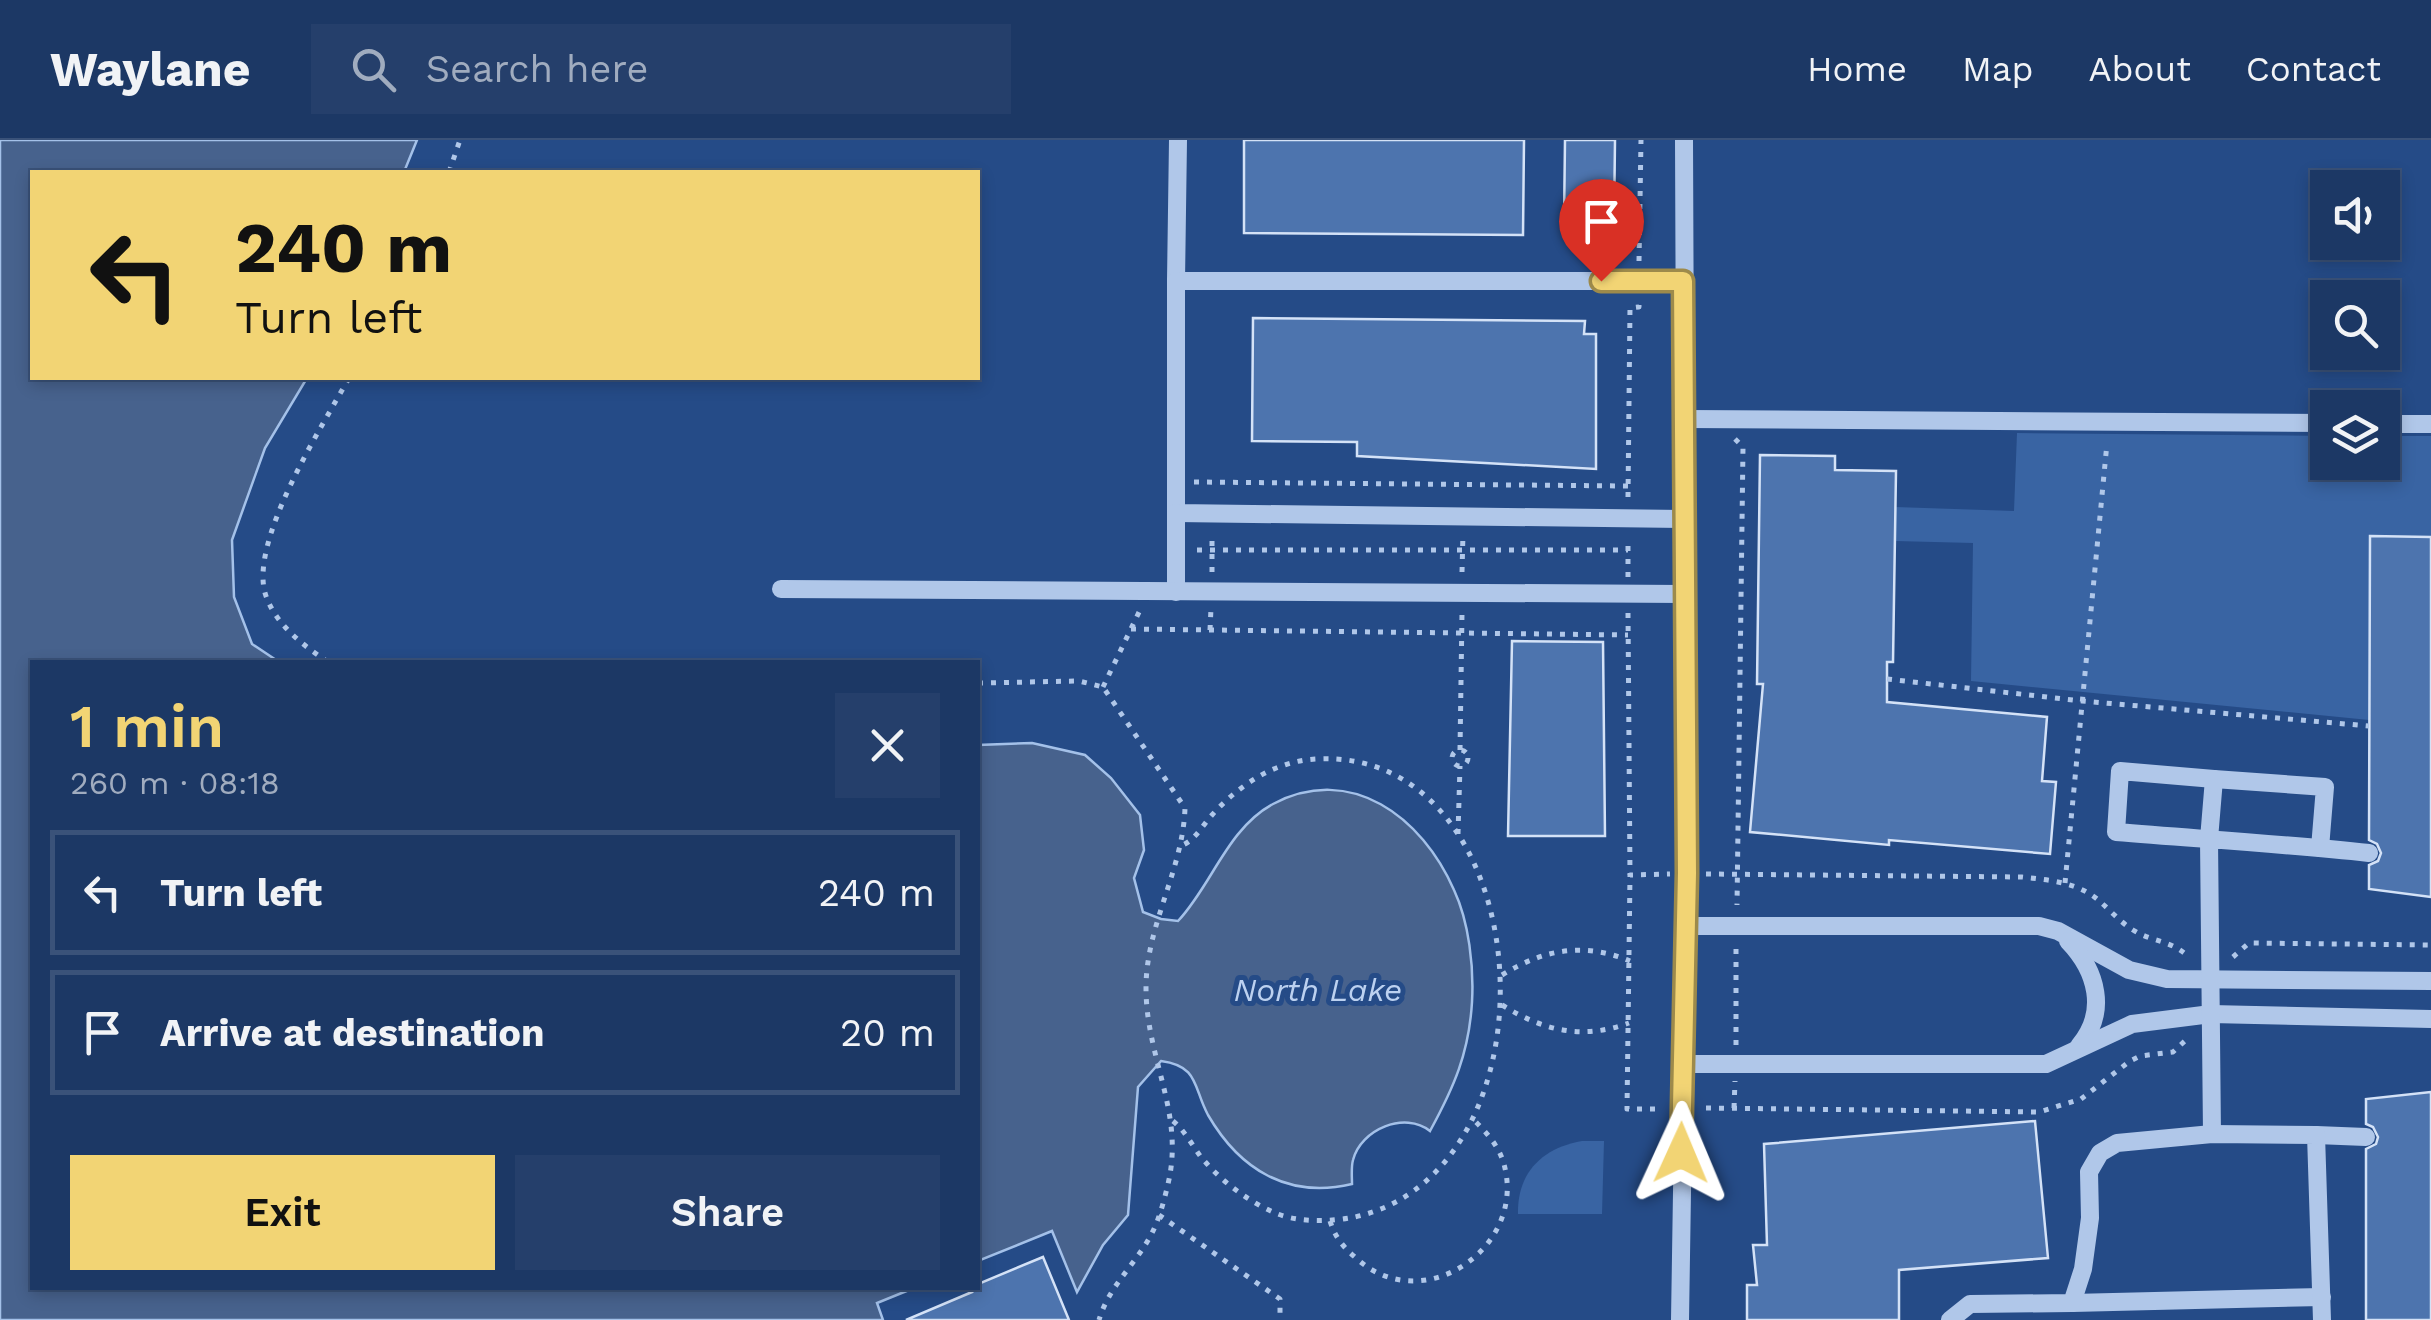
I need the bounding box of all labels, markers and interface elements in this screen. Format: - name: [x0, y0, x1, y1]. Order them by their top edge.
- search box: [311, 24, 1011, 114]
- text: Waylane: [50, 41, 251, 98]
- icon: search: [346, 42, 401, 97]
- text: Search here: [426, 47, 648, 91]
- text: Home: [1807, 48, 1907, 90]
- text: Map: [1962, 48, 2034, 90]
- text: About: [2089, 48, 2191, 90]
- text: Contact: [2246, 48, 2381, 90]
- map controls: [2310, 170, 2400, 480]
- button: sound: [2310, 170, 2400, 260]
- pin: [1559, 179, 1644, 282]
- icon: arrive: [1574, 194, 1629, 249]
- text: 240 m: [235, 207, 452, 289]
- icon: left: [70, 210, 200, 340]
- button: search: [2310, 280, 2400, 370]
- text: Turn left: [235, 291, 422, 344]
- button: layers: [2310, 390, 2400, 480]
- text: 1 min: [70, 691, 224, 762]
- button: close: [835, 693, 940, 798]
- text: 260 m · 08:18: [70, 764, 280, 802]
- icon: left: [75, 865, 130, 920]
- text: Turn left: [160, 871, 322, 915]
- text: 240 m: [818, 871, 935, 915]
- water label: North Lake: [1234, 971, 1402, 1009]
- icon: arrive: [75, 1005, 130, 1060]
- text: Arrive at destination: [160, 1011, 545, 1055]
- text: 20 m: [840, 1011, 935, 1055]
- position arrow: [1629, 1101, 1733, 1205]
- button: Exit: [70, 1155, 495, 1270]
- button: Share: [515, 1155, 940, 1270]

